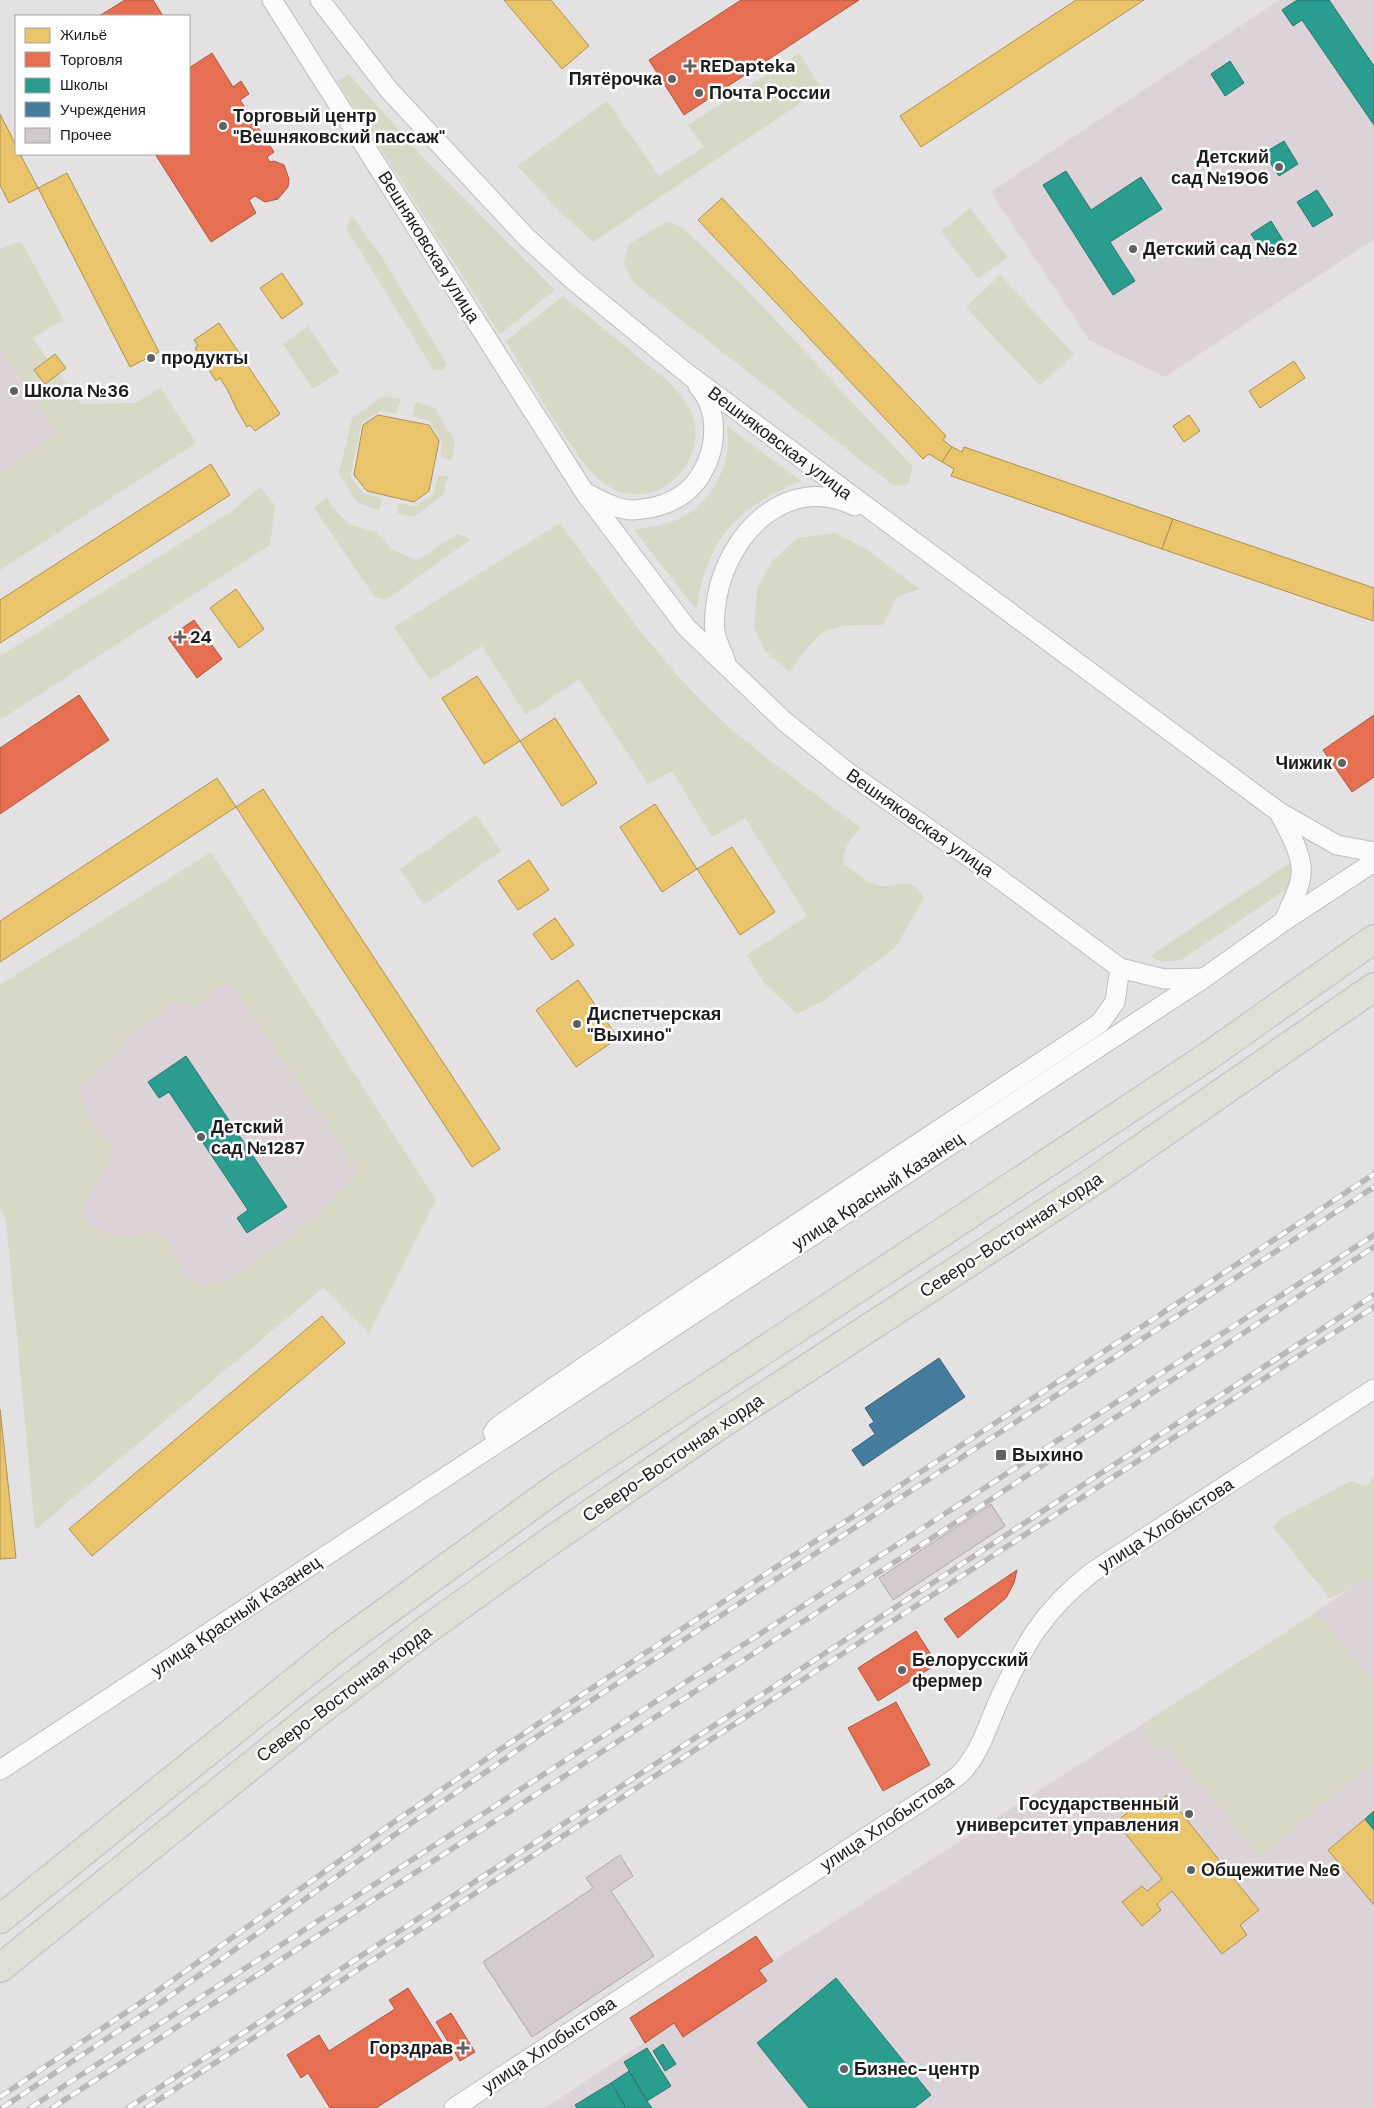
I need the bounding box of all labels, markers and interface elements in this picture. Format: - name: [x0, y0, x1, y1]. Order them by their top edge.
- legend: [15, 15, 190, 155]
- text: Жильё: [60, 25, 107, 45]
- text: Торговля: [60, 50, 123, 70]
- place label: REDapteka: [700, 54, 796, 78]
- marker: REDapteka: [684, 60, 696, 72]
- place label: Пятёрочка: [569, 67, 663, 91]
- marker: Пятёрочка: [666, 73, 678, 85]
- text: Школы: [60, 75, 108, 95]
- place label: Почта России: [709, 81, 830, 105]
- marker: Почта России: [693, 87, 705, 99]
- text: Учреждения: [60, 100, 146, 120]
- place label: Торговый центр "Вешняковский пассаж": [233, 104, 445, 149]
- marker: Торговый центр "Вешняковский пассаж": [217, 120, 229, 132]
- text: Прочее: [60, 125, 112, 145]
- place label: Детский сад №1906: [1171, 145, 1269, 190]
- marker: Детский сад №1906: [1273, 161, 1285, 173]
- street label: Вешняковская улица: [372, 166, 486, 328]
- place label: Детский сад №62: [1143, 237, 1297, 261]
- marker: Детский сад №62: [1127, 243, 1139, 255]
- place label: продукты: [161, 346, 248, 370]
- marker: продукты: [145, 352, 157, 364]
- place label: Школа №36: [24, 379, 129, 403]
- street label: Вешняковская улица: [703, 381, 858, 506]
- marker: Школа №36: [8, 385, 20, 397]
- place label: 24: [190, 625, 212, 649]
- marker: 24: [174, 631, 186, 643]
- place label: Чижик: [1275, 751, 1333, 775]
- marker: Чижик: [1336, 757, 1348, 769]
- street label: Вешняковская улица: [841, 763, 999, 884]
- place label: Диспетчерская "Выхино": [587, 1002, 721, 1047]
- marker: Диспетчерская "Выхино": [571, 1018, 583, 1030]
- place label: Детский сад №1287: [211, 1115, 305, 1160]
- street label: улица Красный Казанец: [787, 1126, 969, 1256]
- marker: Детский сад №1287: [195, 1131, 207, 1143]
- street label: Северо-Восточная хорда: [915, 1166, 1108, 1303]
- street label: Северо-Восточная хорда: [578, 1388, 769, 1528]
- place label: Выхино: [1012, 1443, 1083, 1467]
- marker: Выхино: [994, 1448, 1008, 1462]
- street label: улица Хлобыстова: [1094, 1472, 1239, 1578]
- street label: улица Красный Казанец: [146, 1550, 326, 1682]
- street label: Северо-Восточная хорда: [251, 1620, 437, 1768]
- place label: Белорусский фермер: [912, 1648, 1029, 1693]
- marker: Белорусский фермер: [896, 1664, 908, 1676]
- street label: улица Хлобыстова: [815, 1769, 959, 1877]
- place label: Государственный университет управления: [956, 1792, 1179, 1837]
- marker: Государственный университет управления: [1183, 1808, 1195, 1820]
- place label: Общежитие №6: [1201, 1858, 1341, 1882]
- marker: Общежитие №6: [1185, 1864, 1197, 1876]
- street label: улица Хлобыстова: [477, 1991, 621, 2099]
- place label: Горздрав: [369, 2036, 453, 2060]
- marker: Горздрав: [457, 2042, 469, 2054]
- place label: Бизнес-центр: [854, 2057, 980, 2081]
- marker: Бизнес-центр: [838, 2063, 850, 2075]

